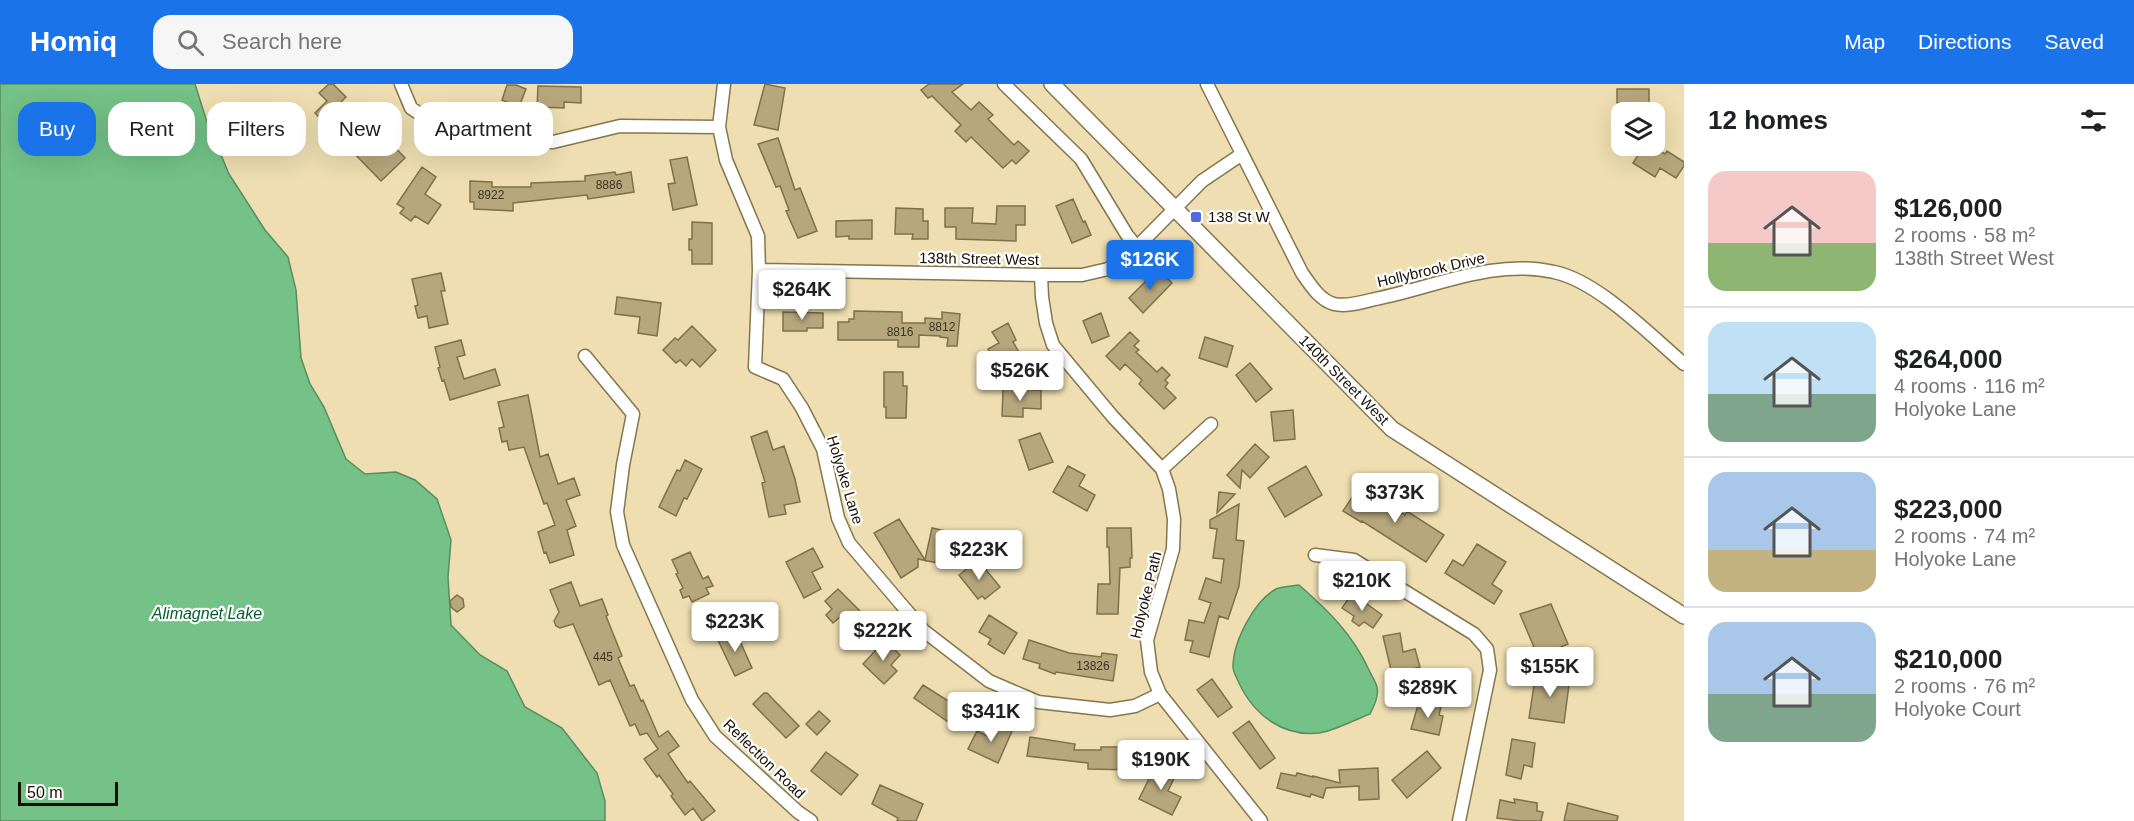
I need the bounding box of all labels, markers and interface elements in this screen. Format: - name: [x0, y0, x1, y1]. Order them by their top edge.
- search box: [153, 15, 573, 69]
- text: Homiq: [30, 26, 117, 57]
- icon: search: [174, 26, 207, 59]
- text: Search here: [222, 29, 342, 54]
- text: Map: [1844, 30, 1885, 53]
- text: Directions: [1918, 30, 2011, 53]
- text: Saved: [2044, 30, 2104, 53]
- chip: Buy: [18, 102, 96, 156]
- chip: Rent: [108, 102, 195, 156]
- chip: Filters: [207, 102, 306, 156]
- chip: New: [318, 102, 402, 156]
- chip: Apartment: [414, 102, 553, 156]
- map controls: [1611, 102, 1665, 156]
- button: layers: [1611, 102, 1665, 156]
- icon: filters: [2077, 104, 2110, 137]
- text: 12 homes: [1708, 105, 1828, 135]
- house number: 8886: [596, 178, 623, 192]
- house number: 8922: [478, 188, 505, 202]
- text: $126,000: [1894, 193, 2002, 223]
- icon: home: [1756, 195, 1828, 267]
- place label: 138 St W: [1208, 208, 1271, 225]
- marker: 138 St W: [1189, 210, 1203, 224]
- text: 2 rooms · 58 m²: [1894, 224, 2035, 246]
- pin: $126K: [1108, 240, 1192, 291]
- text: 138th Street West: [1894, 247, 2054, 269]
- text: $126K: [1121, 248, 1179, 270]
- street label: 138th Street West: [919, 249, 1040, 268]
- street label: Hollybrook Drive: [1375, 249, 1486, 290]
- pin: $264K: [760, 270, 844, 321]
- text: $264K: [773, 278, 831, 300]
- house number: 8812: [929, 320, 956, 334]
- house number: 8816: [887, 325, 914, 339]
- street label: 140th Street West: [1296, 331, 1393, 429]
- text: $264,000: [1894, 344, 2002, 374]
- icon: home: [1756, 346, 1828, 418]
- pin: $526K: [978, 351, 1062, 402]
- text: $526K: [991, 359, 1049, 381]
- text: 4 rooms · 116 m²: [1894, 375, 2045, 397]
- text: Holyoke Lane: [1894, 398, 2016, 420]
- street label: Holyoke Lane: [824, 434, 867, 526]
- pin: $373K: [1353, 473, 1437, 524]
- text: $373K: [1366, 481, 1424, 503]
- text: $223,000: [1894, 494, 2002, 524]
- icon: home: [1756, 496, 1828, 568]
- text: 2 rooms · 74 m²: [1894, 525, 2035, 547]
- pin: $223K: [937, 530, 1021, 581]
- text: $223K: [950, 538, 1008, 560]
- text: Holyoke Lane: [1894, 548, 2016, 570]
- street label: Holyoke Path: [1126, 550, 1165, 640]
- pin: $210K: [1320, 561, 1404, 612]
- text: $210K: [1333, 569, 1391, 591]
- pin: $223K: [693, 602, 777, 653]
- water label: Alimagnet Lake: [151, 605, 262, 622]
- text: $223K: [706, 610, 764, 632]
- pin: $222K: [841, 611, 925, 662]
- text: $222K: [854, 619, 912, 641]
- text: $210,000: [1894, 644, 2002, 674]
- icon: home: [1756, 646, 1828, 718]
- pin: $155K: [1508, 647, 1592, 698]
- house number: 445: [593, 650, 613, 664]
- text: $155K: [1521, 655, 1579, 677]
- house number: 13826: [1076, 659, 1110, 673]
- pin: $289K: [1386, 668, 1470, 719]
- text: 2 rooms · 76 m²: [1894, 675, 2035, 697]
- text: $289K: [1399, 676, 1457, 698]
- pin: $341K: [949, 692, 1033, 743]
- text: Holyoke Court: [1894, 698, 2021, 720]
- text: $341K: [962, 700, 1020, 722]
- street label: Reflection Road: [720, 715, 809, 802]
- pin: $190K: [1119, 740, 1203, 791]
- text: $190K: [1132, 748, 1190, 770]
- scale bar: [18, 779, 118, 806]
- text: 50 m: [27, 784, 63, 801]

